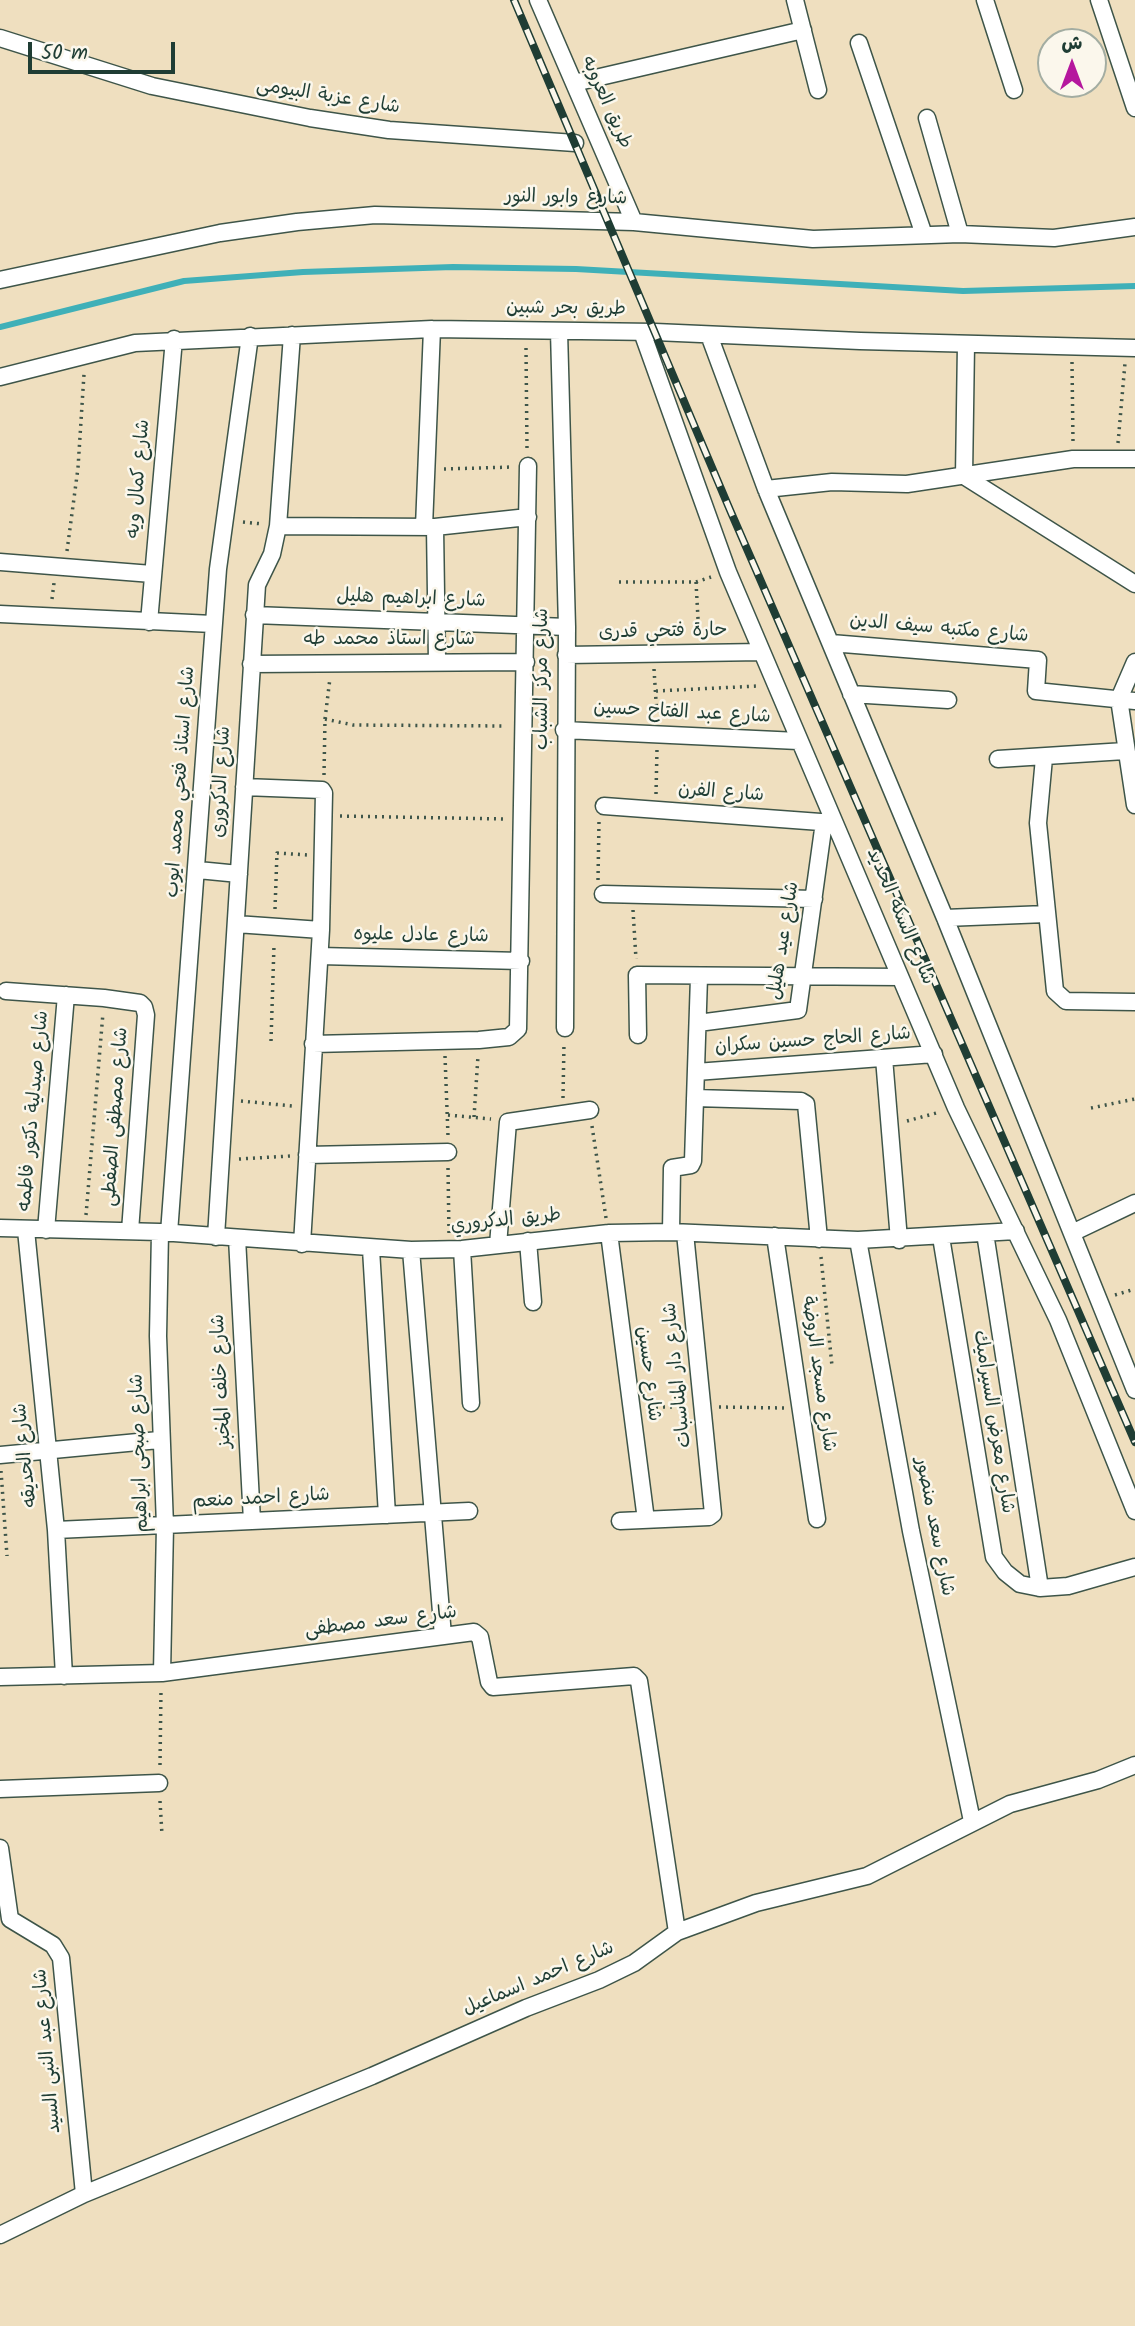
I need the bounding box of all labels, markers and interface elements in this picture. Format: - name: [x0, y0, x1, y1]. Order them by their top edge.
- scale bar: [32, 28, 178, 72]
- north arrow: [1037, 28, 1107, 98]
- text: ش: [1062, 29, 1082, 59]
- text: 50 m: [41, 37, 88, 70]
- street label: طريق العروبه: [574, 53, 636, 153]
- street label: شارع عزبة البيومى: [255, 75, 401, 121]
- street label: شارع وابور النور: [505, 187, 627, 211]
- street label: طريق بحر شبين: [506, 298, 626, 322]
- street label: شارع كمال ويه: [123, 418, 157, 540]
- street label: شارع ابراهيم هليل: [336, 586, 486, 614]
- street label: شارع مركز الشباب: [533, 608, 555, 750]
- street label: شارع مكتبه سيف الدين: [848, 611, 1030, 649]
- street label: حارة فتحي قدرى: [598, 620, 728, 646]
- street label: شارع استاذ محمد طه: [303, 630, 475, 652]
- street label: شارع استاذ فتحي محمد ايوب: [163, 666, 201, 898]
- street label: شارع عبد الفتاح حسين: [593, 698, 771, 730]
- street label: شارع الدكرورى: [209, 725, 237, 839]
- street label: شارع الفرن: [677, 780, 765, 808]
- street label: شارع السكه الحديد: [860, 845, 938, 989]
- street label: شارع عيد هليل: [764, 880, 806, 1002]
- street label: شارع عادل عليوه: [353, 924, 489, 950]
- street label: شارع صيدلية دكتور فاطمه: [15, 1010, 55, 1212]
- street label: شارع الحاج حسين سكران: [714, 1024, 912, 1060]
- street label: شارع مصطفى الصفطى: [99, 1027, 135, 1207]
- street label: طريق الدكروري: [450, 1205, 562, 1239]
- street label: شارع مسجد الروضة: [795, 1295, 839, 1453]
- street label: شارع دار المناسبات: [660, 1301, 698, 1449]
- street label: شارع خلف المخبز: [208, 1313, 238, 1449]
- street label: شارع حسين: [630, 1325, 664, 1423]
- street label: شارع معرض السيراميك: [966, 1329, 1018, 1515]
- street label: شارع صبحى ابراهيم: [127, 1373, 155, 1533]
- street label: شارع الحديقه: [10, 1402, 44, 1508]
- street label: شارع سعد منصور: [908, 1456, 958, 1598]
- street label: شارع احمد منعم: [192, 1485, 330, 1515]
- street label: شارع سعد مصطفى: [304, 1602, 458, 1644]
- street label: شارع احمد اسماعيل: [460, 1938, 618, 2022]
- street label: شارع عبد النبى السيد: [30, 1968, 68, 2134]

